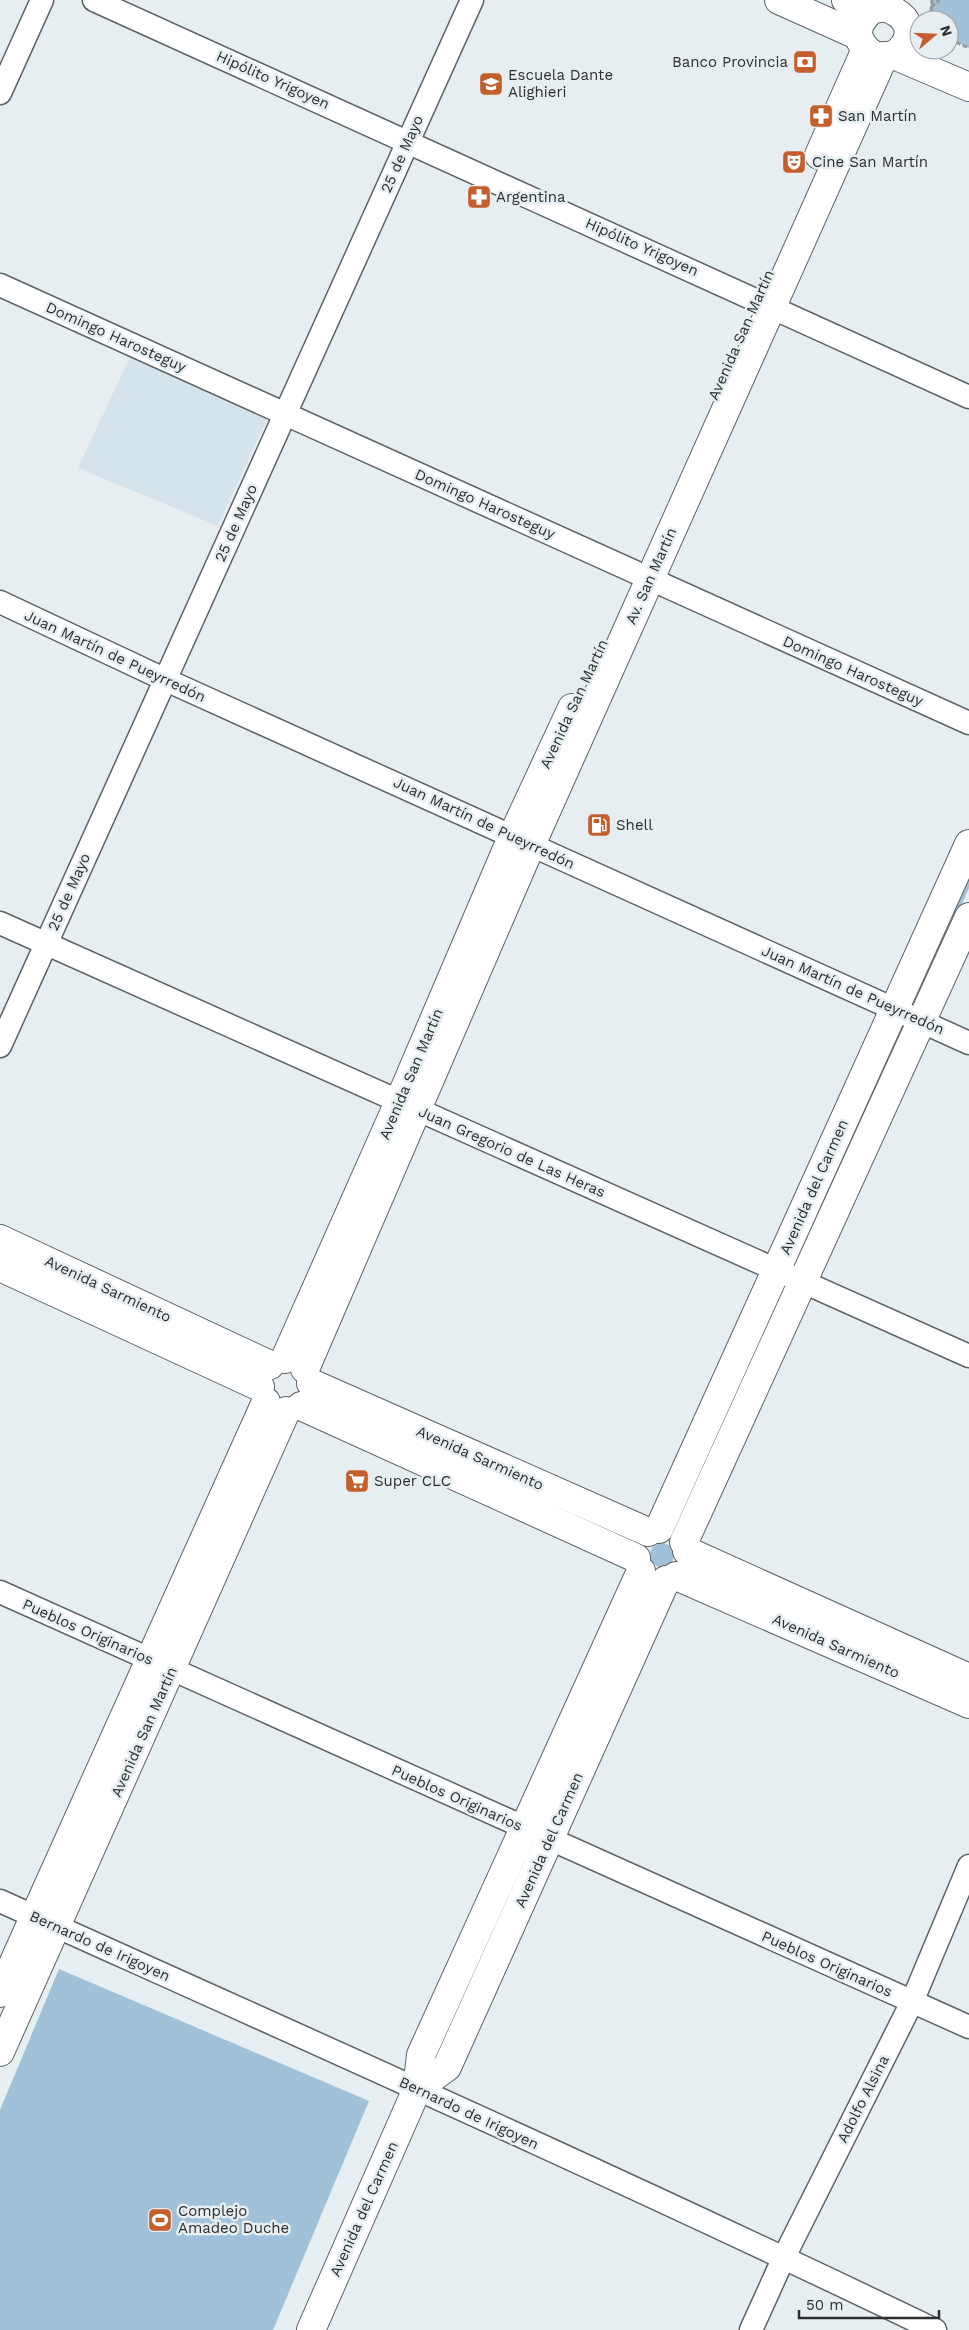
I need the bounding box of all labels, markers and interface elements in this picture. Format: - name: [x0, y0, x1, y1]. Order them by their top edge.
- north arrow: [909, 10, 959, 60]
- text: N: [937, 23, 956, 38]
- street label: Hipólito Yrigoyen: [214, 47, 332, 113]
- bank icon: Banco Provincia: [792, 49, 818, 75]
- place label: Banco Provincia: [672, 53, 789, 71]
- place label: Escuela Dante Alighieri: [508, 66, 613, 101]
- school or university icon: Escuela Dante Alighieri: [478, 71, 504, 97]
- pharmacy icon: San Martín: [808, 103, 834, 129]
- place label: San Martín: [838, 107, 917, 125]
- street label: 25 de Mayo: [377, 112, 427, 196]
- theatre icon: Cine San Martín: [781, 149, 807, 175]
- place label: Cine San Martín: [812, 153, 928, 171]
- pharmacy icon: Argentina: [466, 184, 492, 210]
- place label: Argentina: [496, 188, 566, 206]
- street label: Hipólito Yrigoyen: [583, 214, 701, 280]
- street label: Avenida San Martín: [704, 267, 778, 403]
- street label: Domingo Harosteguy: [43, 298, 189, 376]
- street label: Domingo Harosteguy: [412, 465, 558, 543]
- street label: 25 de Mayo: [211, 481, 261, 565]
- street label: Av. San Martín: [622, 525, 680, 627]
- street label: Juan Martín de Pueyrredón: [21, 606, 209, 706]
- street label: Domingo Harosteguy: [780, 632, 926, 710]
- street label: Avenida San Martín: [536, 636, 612, 772]
- street label: Juan Martín de Pueyrredón: [390, 773, 578, 873]
- fuel station icon: Shell: [586, 812, 612, 838]
- place label: Shell: [616, 816, 653, 834]
- street label: 25 de Mayo: [44, 850, 94, 934]
- street label: Juan Martín de Pueyrredón: [759, 942, 947, 1038]
- street label: Avenida San Martín: [375, 1006, 447, 1142]
- street label: Juan Gregorio de Las Heras: [416, 1103, 608, 1201]
- street label: Avenida del Carmen: [776, 1117, 852, 1257]
- street label: Avenida Sarmiento: [42, 1252, 174, 1326]
- street label: Avenida Sarmiento: [414, 1422, 546, 1494]
- supermarket icon: Super CLC: [344, 1468, 370, 1494]
- place label: Super CLC: [374, 1472, 451, 1490]
- street label: Pueblos Originarios: [20, 1595, 156, 1669]
- street label: Avenida Sarmiento: [770, 1610, 902, 1682]
- street label: Avenida San Martín: [107, 1664, 181, 1800]
- street label: Pueblos Originarios: [389, 1761, 525, 1835]
- street label: Avenida del Carmen: [511, 1770, 587, 1910]
- street label: Bernardo de Irigoyen: [27, 1907, 173, 1985]
- street label: Pueblos Originarios: [759, 1927, 895, 2001]
- street label: Adolfo Alsina: [833, 2052, 893, 2146]
- street label: Bernardo de Irigoyen: [396, 2073, 542, 2153]
- street label: Avenida del Carmen: [326, 2139, 402, 2279]
- place label: Complejo Amadeo Duche: [178, 2202, 289, 2237]
- sports icon: Complejo Amadeo Duche: [147, 2207, 173, 2233]
- scale bar: [799, 2288, 939, 2320]
- text: 50 m: [806, 2296, 843, 2314]

